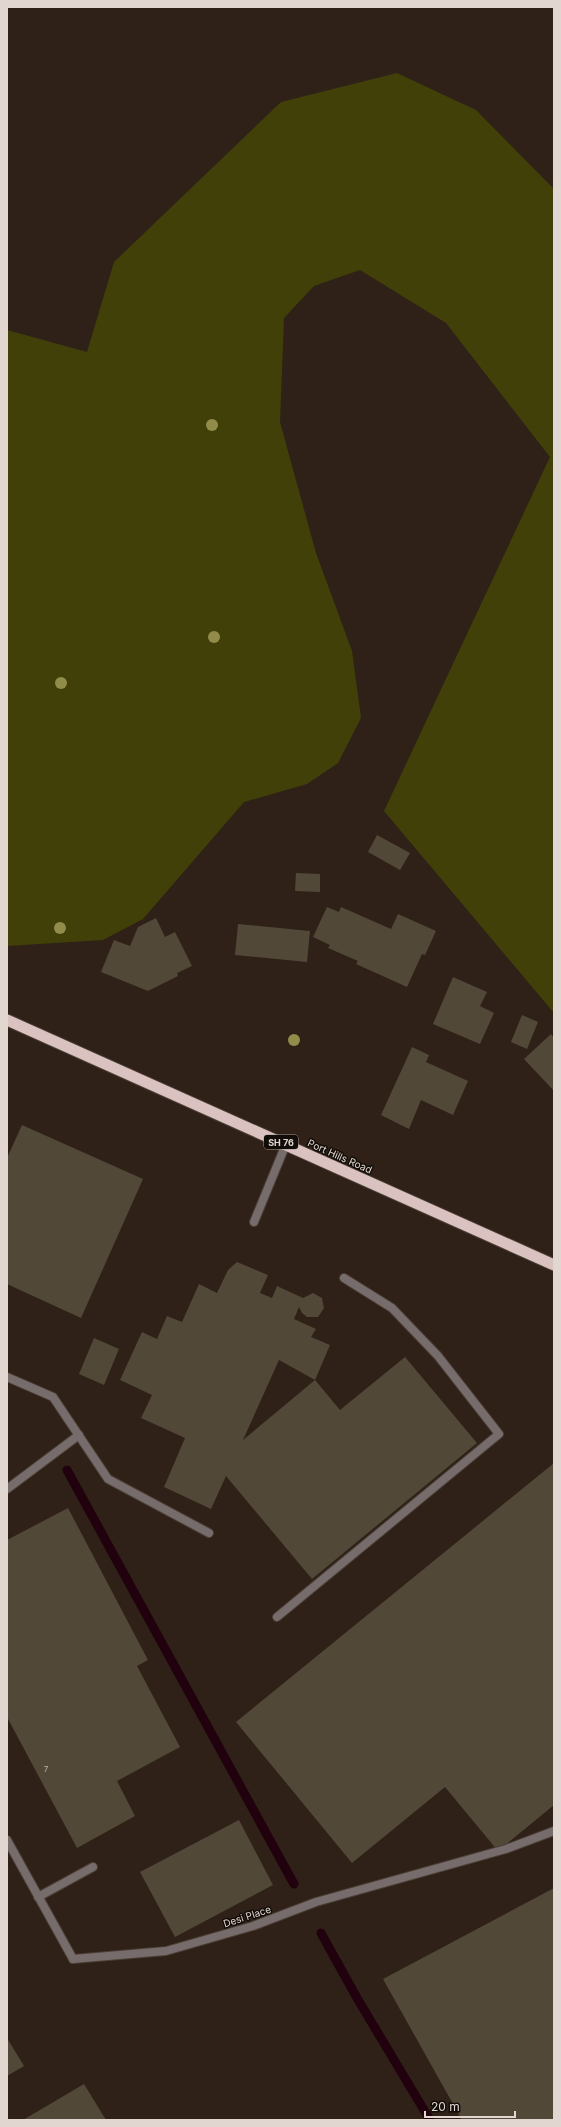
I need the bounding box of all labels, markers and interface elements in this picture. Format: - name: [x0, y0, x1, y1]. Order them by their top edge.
- road number: SH 76: [264, 1135, 298, 1149]
- street label: Port Hills Road: [306, 1136, 374, 1176]
- house number: 7: [44, 1764, 49, 1774]
- street label: Desi Place: [222, 1903, 273, 1929]
- scale bar: [425, 2093, 515, 2119]
- text: 20 m: [431, 2099, 460, 2114]

